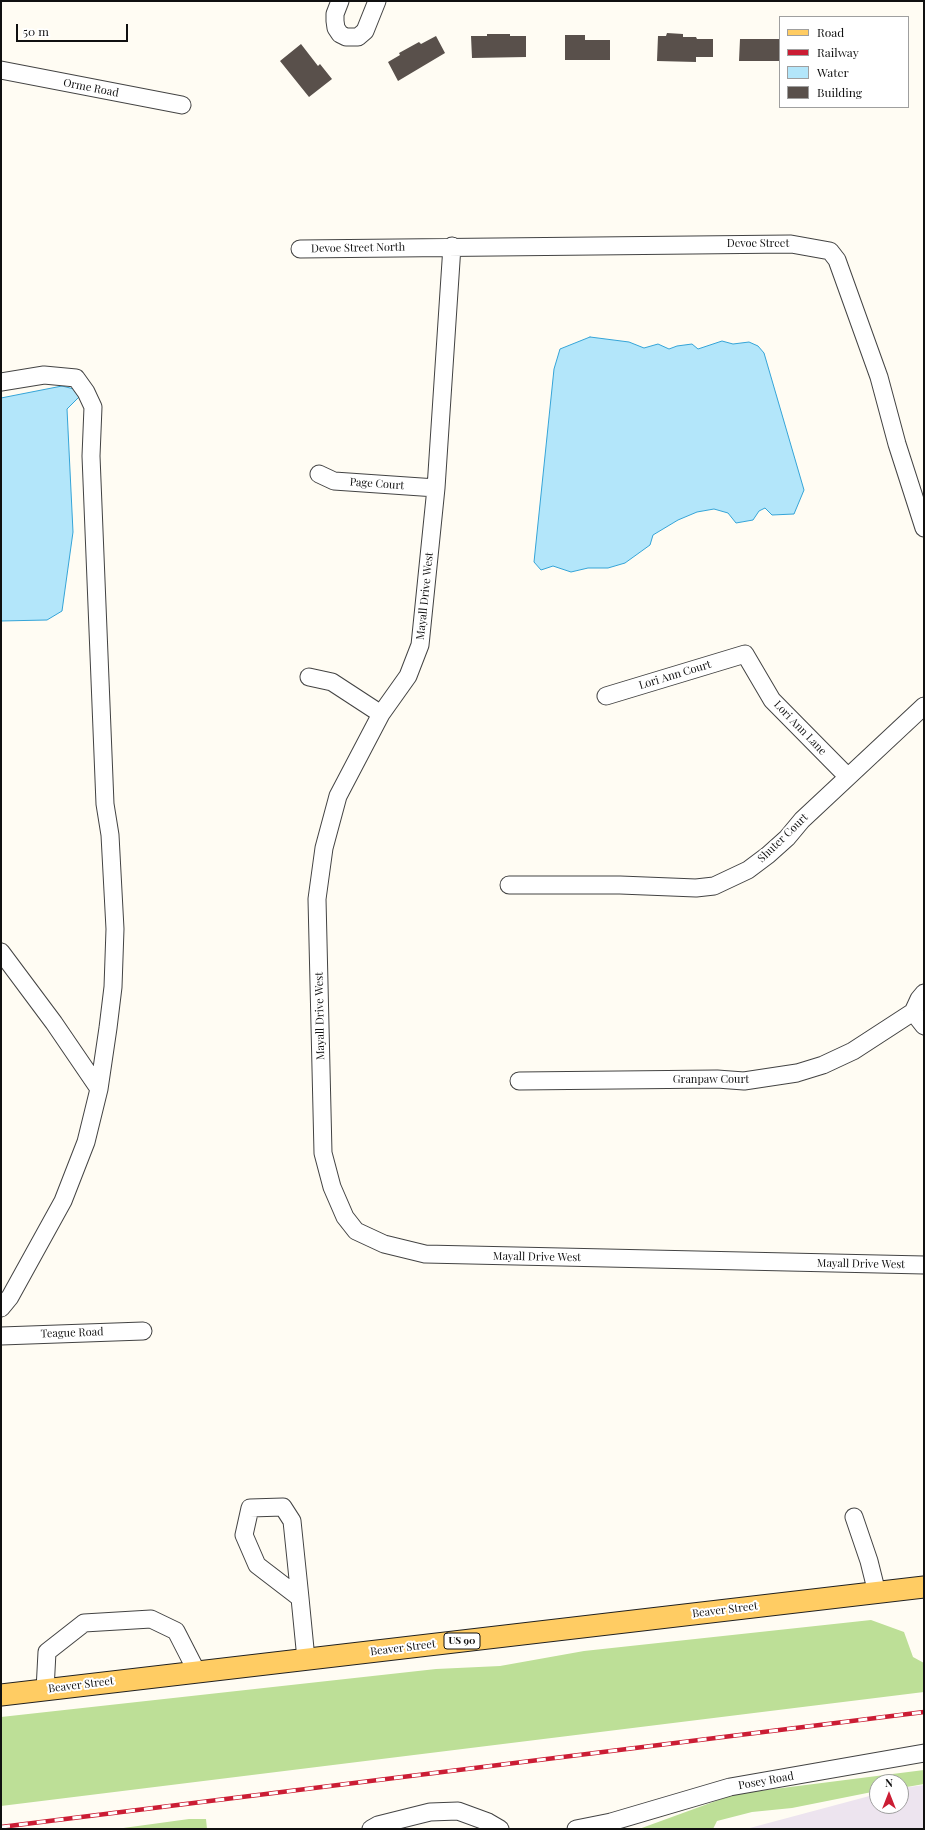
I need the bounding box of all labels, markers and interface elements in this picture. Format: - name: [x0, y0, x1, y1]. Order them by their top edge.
- scale bar: [18, 16, 130, 42]
- legend: [779, 16, 909, 108]
- text: 50 m: [23, 23, 49, 39]
- text: Road: [817, 24, 844, 40]
- text: Railway: [817, 44, 859, 60]
- text: Water: [817, 64, 849, 80]
- street label: Orme Road: [62, 76, 120, 100]
- text: Building: [817, 84, 862, 100]
- street label: Devoe Street: [727, 237, 789, 251]
- street label: Devoe Street North: [311, 241, 405, 255]
- street label: Page Court: [349, 476, 405, 492]
- street label: Mayall Drive West: [414, 551, 436, 641]
- street label: Lori Ann Court: [637, 658, 713, 692]
- street label: Lori Ann Lane: [771, 698, 829, 758]
- street label: Shuter Court: [755, 811, 811, 865]
- street label: Mayall Drive West: [313, 972, 327, 1060]
- street label: Granpaw Court: [673, 1073, 749, 1087]
- street label: Mayall Drive West: [493, 1250, 581, 1264]
- street label: Mayall Drive West: [817, 1257, 905, 1271]
- street label: Teague Road: [40, 1325, 104, 1341]
- street label: Beaver Street: [692, 1599, 758, 1621]
- road number: US 90: [444, 1633, 480, 1649]
- street label: Beaver Street: [370, 1637, 436, 1659]
- street label: Beaver Street: [48, 1674, 114, 1696]
- street label: Posey Road: [737, 1770, 795, 1792]
- north arrow: [869, 1774, 909, 1814]
- text: N: [885, 1775, 893, 1790]

